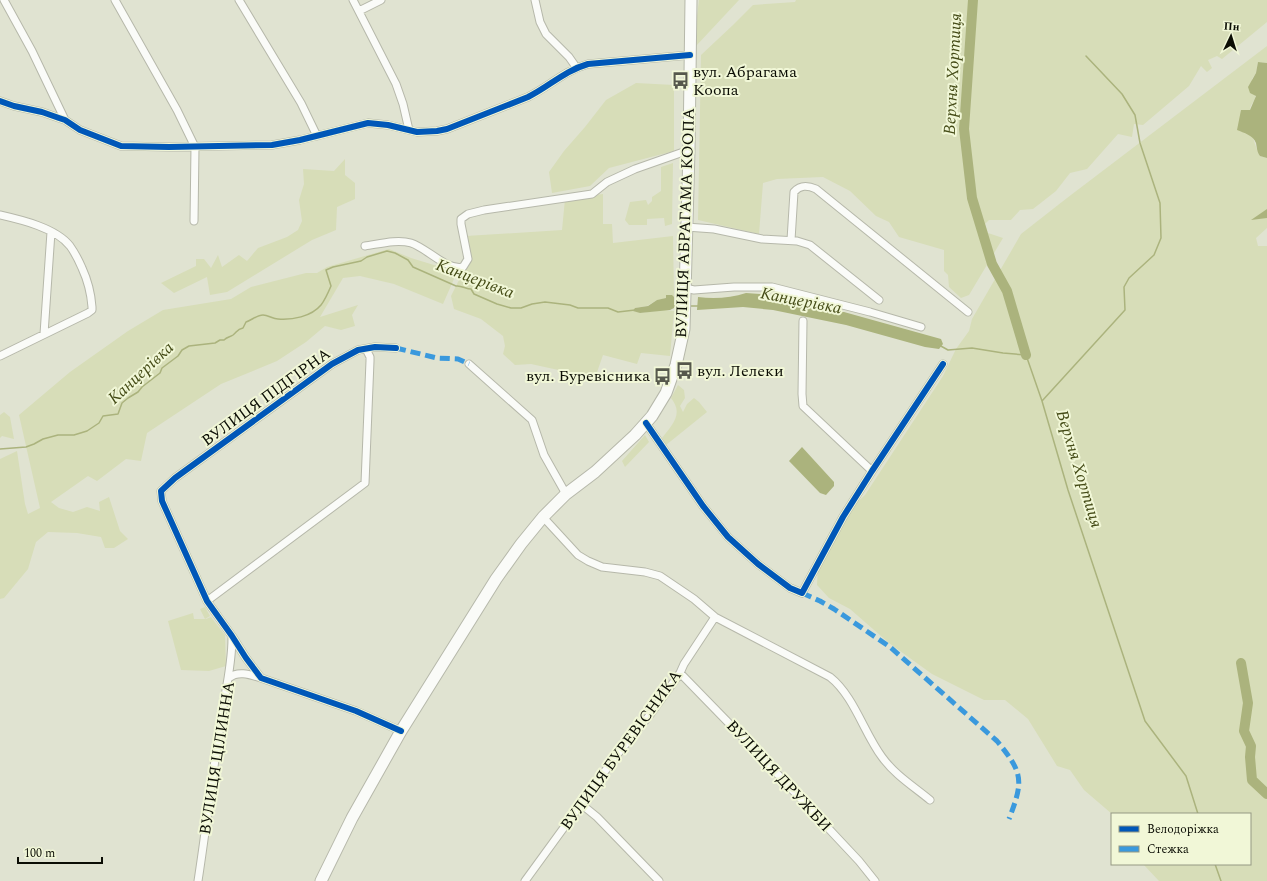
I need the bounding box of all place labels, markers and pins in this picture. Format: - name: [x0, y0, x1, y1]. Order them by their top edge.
- place label: вул. Абрагама Коопа: [693, 60, 797, 102]
- bus stop icon: вул. Абрагама Коопа: [670, 71, 690, 91]
- place label: вул. Лелеки: [697, 359, 784, 383]
- bus stop icon: вул. Лелеки: [674, 361, 694, 381]
- place label: вул. Буревісника: [526, 364, 650, 388]
- bus stop icon: вул. Буревісника: [653, 366, 673, 386]

